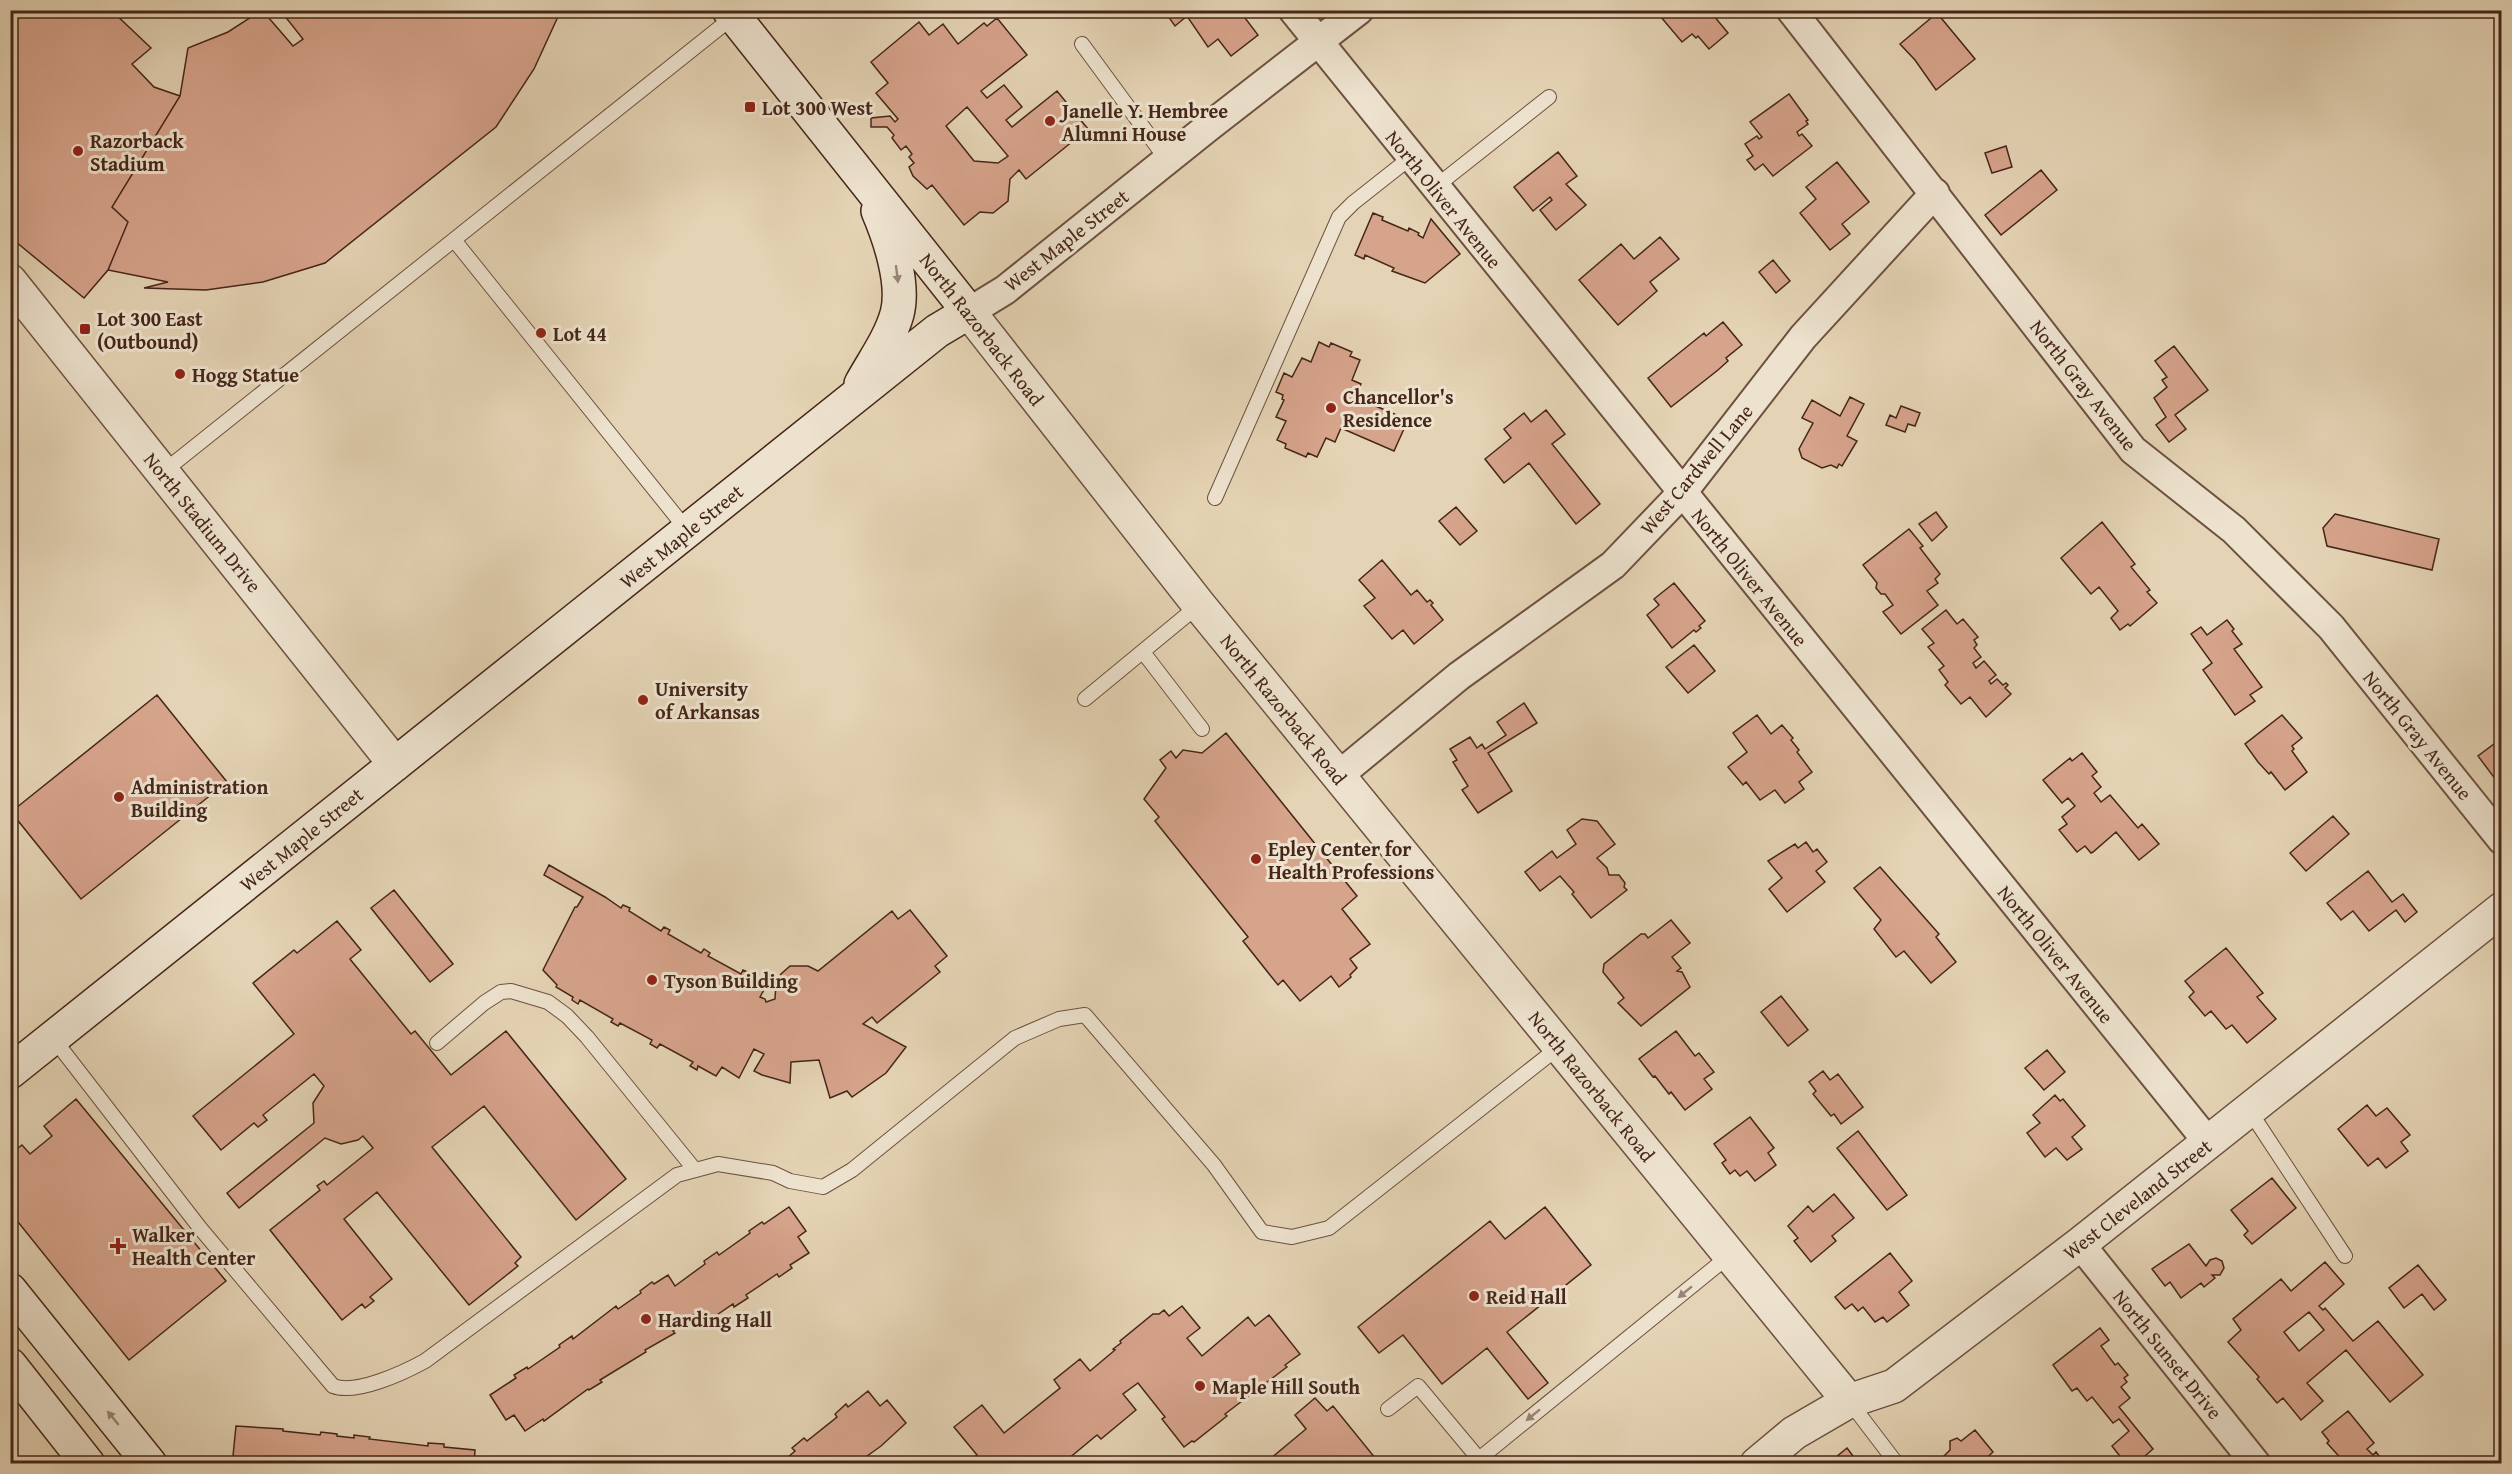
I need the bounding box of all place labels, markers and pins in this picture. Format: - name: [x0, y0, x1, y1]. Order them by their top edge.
- place label: Lot 300 West: [762, 93, 873, 122]
- place label: Janelle Y. Hembree Alumni House: [1059, 96, 1228, 148]
- marker: Lot 300 West: [743, 100, 757, 114]
- marker: Janelle Y. Hembree Alumni House: [1043, 114, 1057, 128]
- place label: Razorback Stadium: [90, 126, 184, 178]
- marker: Razorback Stadium: [71, 144, 85, 158]
- place label: Lot 300 East (Outbound): [97, 304, 203, 356]
- place label: Lot 44: [553, 319, 607, 348]
- marker: Lot 300 East (Outbound): [78, 322, 92, 336]
- marker: Lot 44: [534, 326, 548, 340]
- place label: Hogg Statue: [192, 360, 299, 389]
- marker: Hogg Statue: [173, 367, 187, 381]
- place label: Chancellor's Residence: [1343, 382, 1454, 434]
- marker: Chancellor's Residence: [1324, 401, 1338, 415]
- place label: University of Arkansas: [655, 674, 760, 726]
- marker: University of Arkansas: [636, 693, 650, 707]
- place label: Administration Building: [131, 772, 268, 824]
- marker: Administration Building: [112, 790, 126, 804]
- place label: Epley Center for Health Professions: [1268, 834, 1434, 886]
- marker: Epley Center for Health Professions: [1249, 852, 1263, 866]
- place label: Tyson Building: [664, 966, 798, 995]
- marker: Tyson Building: [645, 973, 659, 987]
- place label: Walker Health Center: [132, 1220, 255, 1272]
- marker: Walker Health Center: [109, 1237, 127, 1255]
- place label: Reid Hall: [1486, 1282, 1567, 1311]
- marker: Reid Hall: [1467, 1289, 1481, 1303]
- place label: Harding Hall: [658, 1305, 772, 1334]
- marker: Harding Hall: [639, 1312, 653, 1326]
- place label: Maple Hill South: [1212, 1372, 1360, 1401]
- marker: Maple Hill South: [1193, 1379, 1207, 1393]

